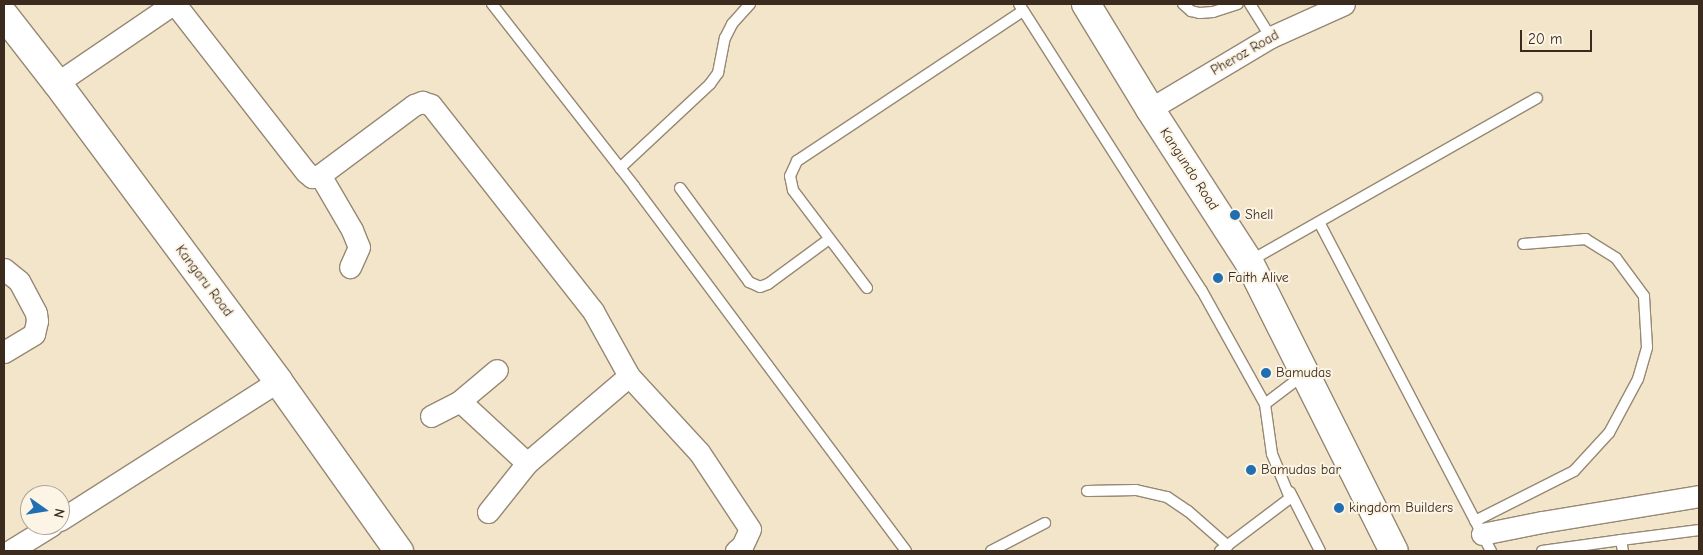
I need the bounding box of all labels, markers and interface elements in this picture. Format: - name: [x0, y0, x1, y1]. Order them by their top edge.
- scale bar: [1523, 20, 1596, 52]
- street label: Pheroz Road: [1208, 27, 1282, 79]
- text: 20 m: [1528, 30, 1562, 48]
- street label: Kangundo Road: [1156, 125, 1222, 213]
- place label: Shell: [1245, 207, 1273, 223]
- marker: Shell: [1229, 209, 1241, 221]
- street label: Kangaru Road: [172, 242, 236, 320]
- place label: Faith Alive: [1228, 270, 1289, 286]
- marker: Faith Alive: [1212, 272, 1224, 284]
- place label: Bamudas: [1276, 365, 1331, 381]
- marker: Bamudas: [1260, 367, 1272, 379]
- place label: Bamudas bar: [1261, 462, 1341, 478]
- marker: Bamudas bar: [1245, 464, 1257, 476]
- north arrow: [20, 485, 70, 535]
- place label: kingdom Builders: [1349, 500, 1453, 516]
- marker: kingdom Builders: [1333, 502, 1345, 514]
- text: N: [50, 507, 68, 520]

